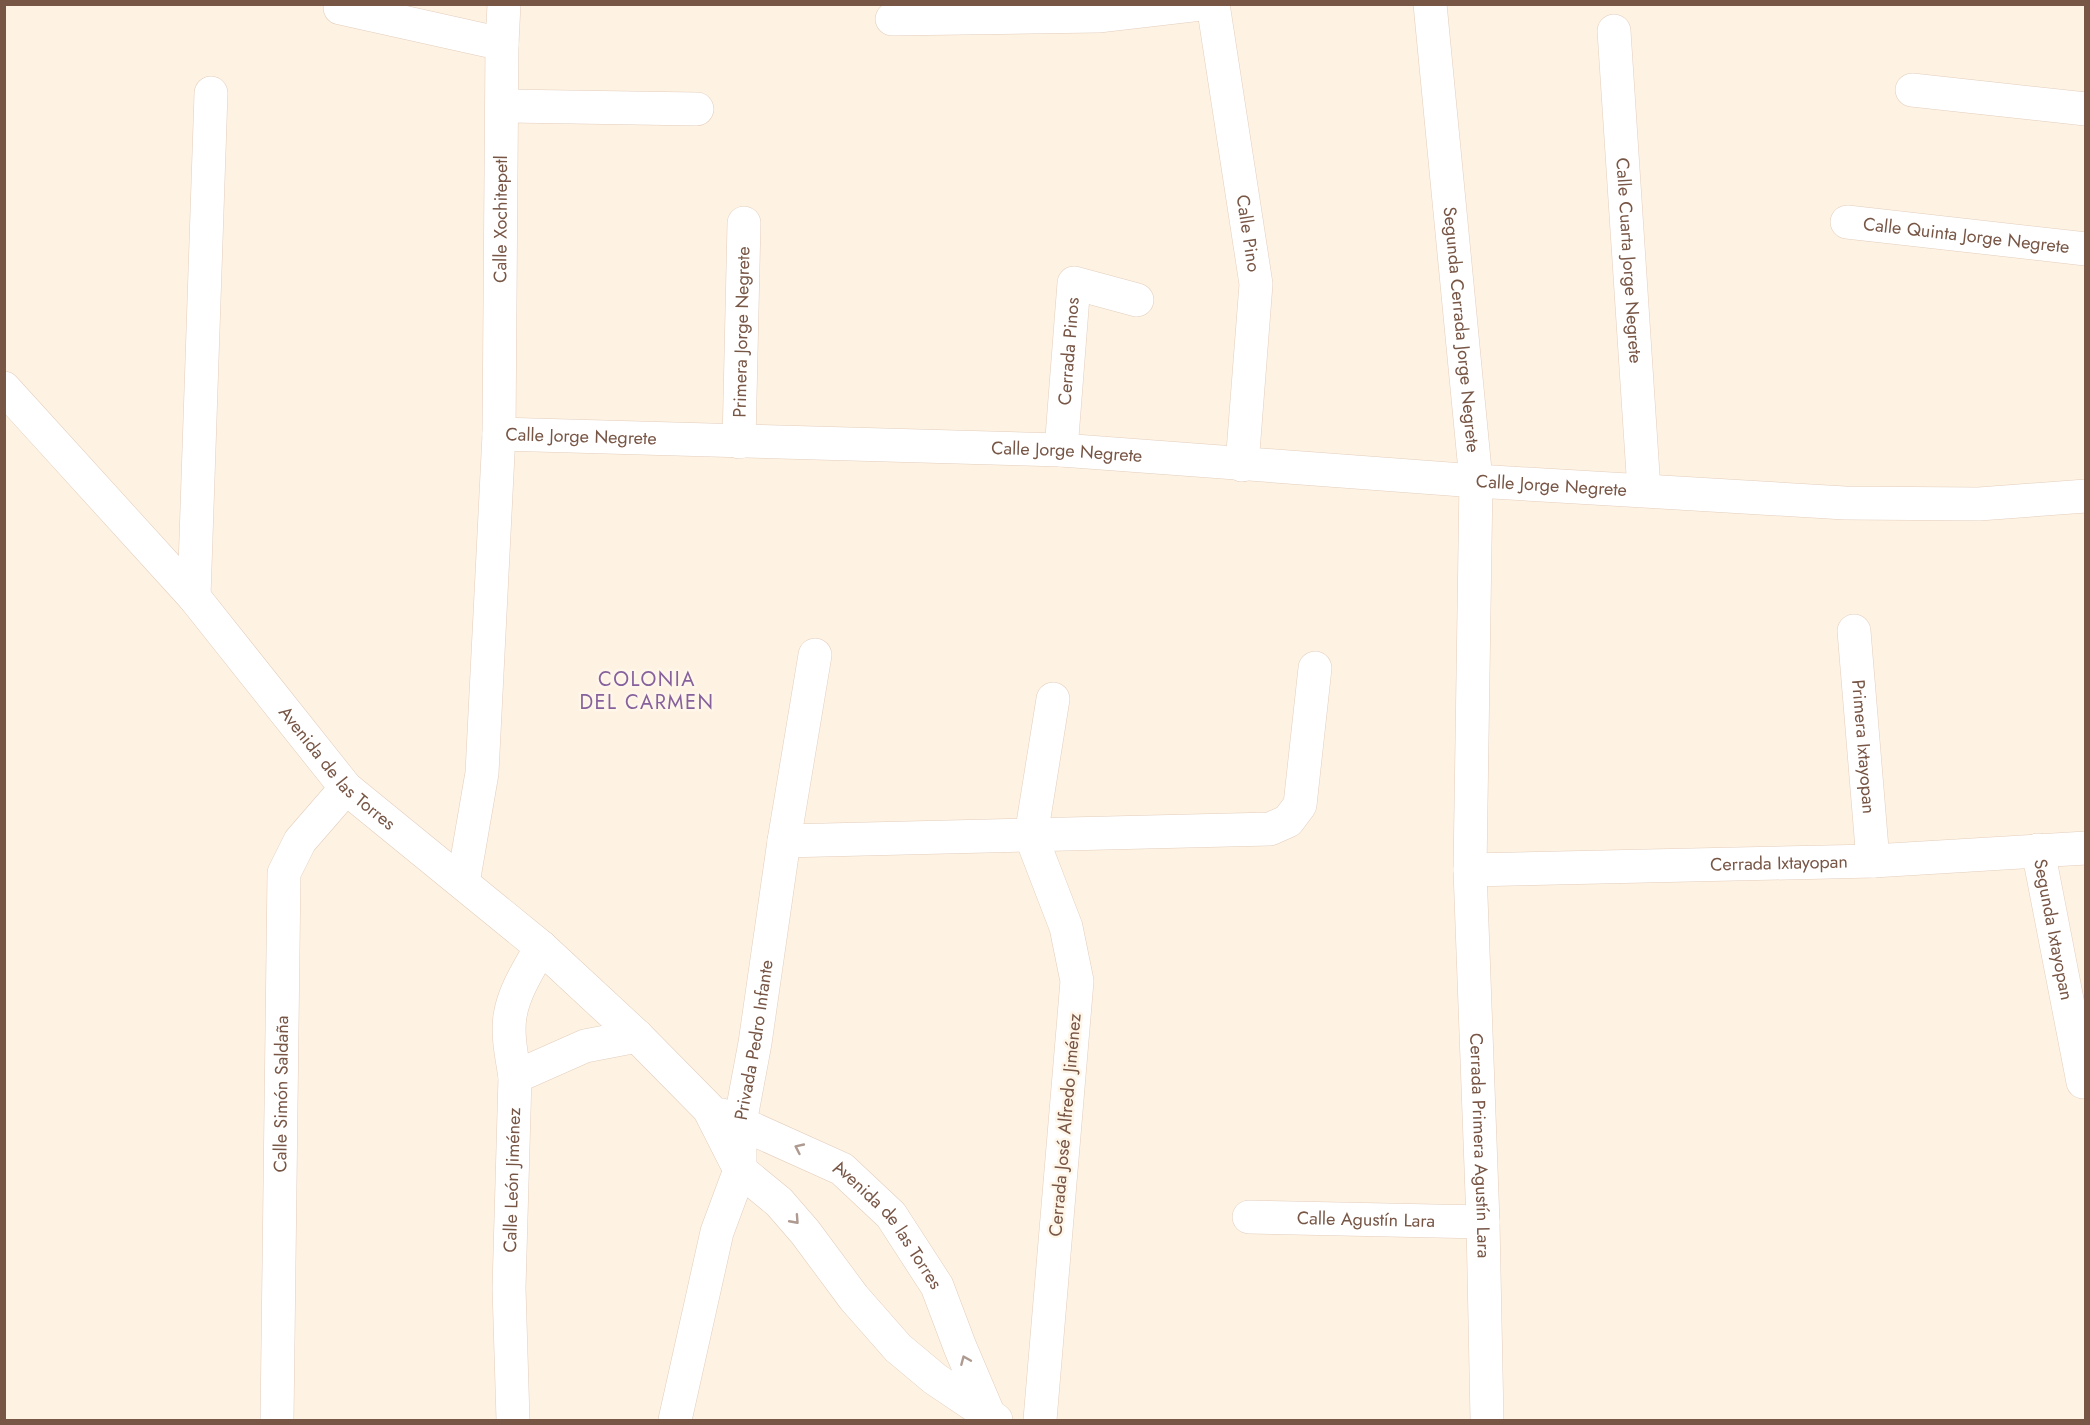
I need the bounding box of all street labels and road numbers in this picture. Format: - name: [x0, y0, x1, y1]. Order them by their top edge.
- street label: Calle Xochitepetl: [487, 155, 514, 283]
- street label: Calle Cuarta Jorge Negrete: [1609, 157, 1649, 364]
- street label: Calle Pino: [1229, 193, 1267, 274]
- street label: Segunda Cerrada Jorge Negrete: [1437, 205, 1486, 454]
- street label: Calle Quinta Jorge Negrete: [1862, 211, 2071, 260]
- street label: Primera Jorge Negrete: [727, 246, 756, 418]
- street label: Cerrada Pinos: [1052, 296, 1086, 406]
- street label: Calle Jorge Negrete: [505, 421, 657, 451]
- street label: Calle Jorge Negrete: [991, 435, 1143, 469]
- street label: Calle Jorge Negrete: [1475, 468, 1628, 503]
- street label: Primera Ixtayopan: [1845, 678, 1882, 815]
- street label: Avenida de las Torres: [273, 700, 401, 836]
- street label: Cerrada Ixtayopan: [1710, 849, 1848, 878]
- street label: Segunda Ixtayopan: [2027, 857, 2080, 1002]
- street label: Privada Pedro Infante: [728, 958, 780, 1122]
- street label: Cerrada José Alfredo Jiménez: [1042, 1012, 1088, 1238]
- street label: Calle Simón Saldaña: [267, 1015, 295, 1173]
- street label: Cerrada Primera Agustín Lara: [1463, 1032, 1497, 1258]
- street label: Calle León Jiménez: [497, 1106, 527, 1253]
- street label: Avenida de las Torres: [829, 1154, 949, 1294]
- street label: Calle Agustín Lara: [1297, 1205, 1435, 1234]

